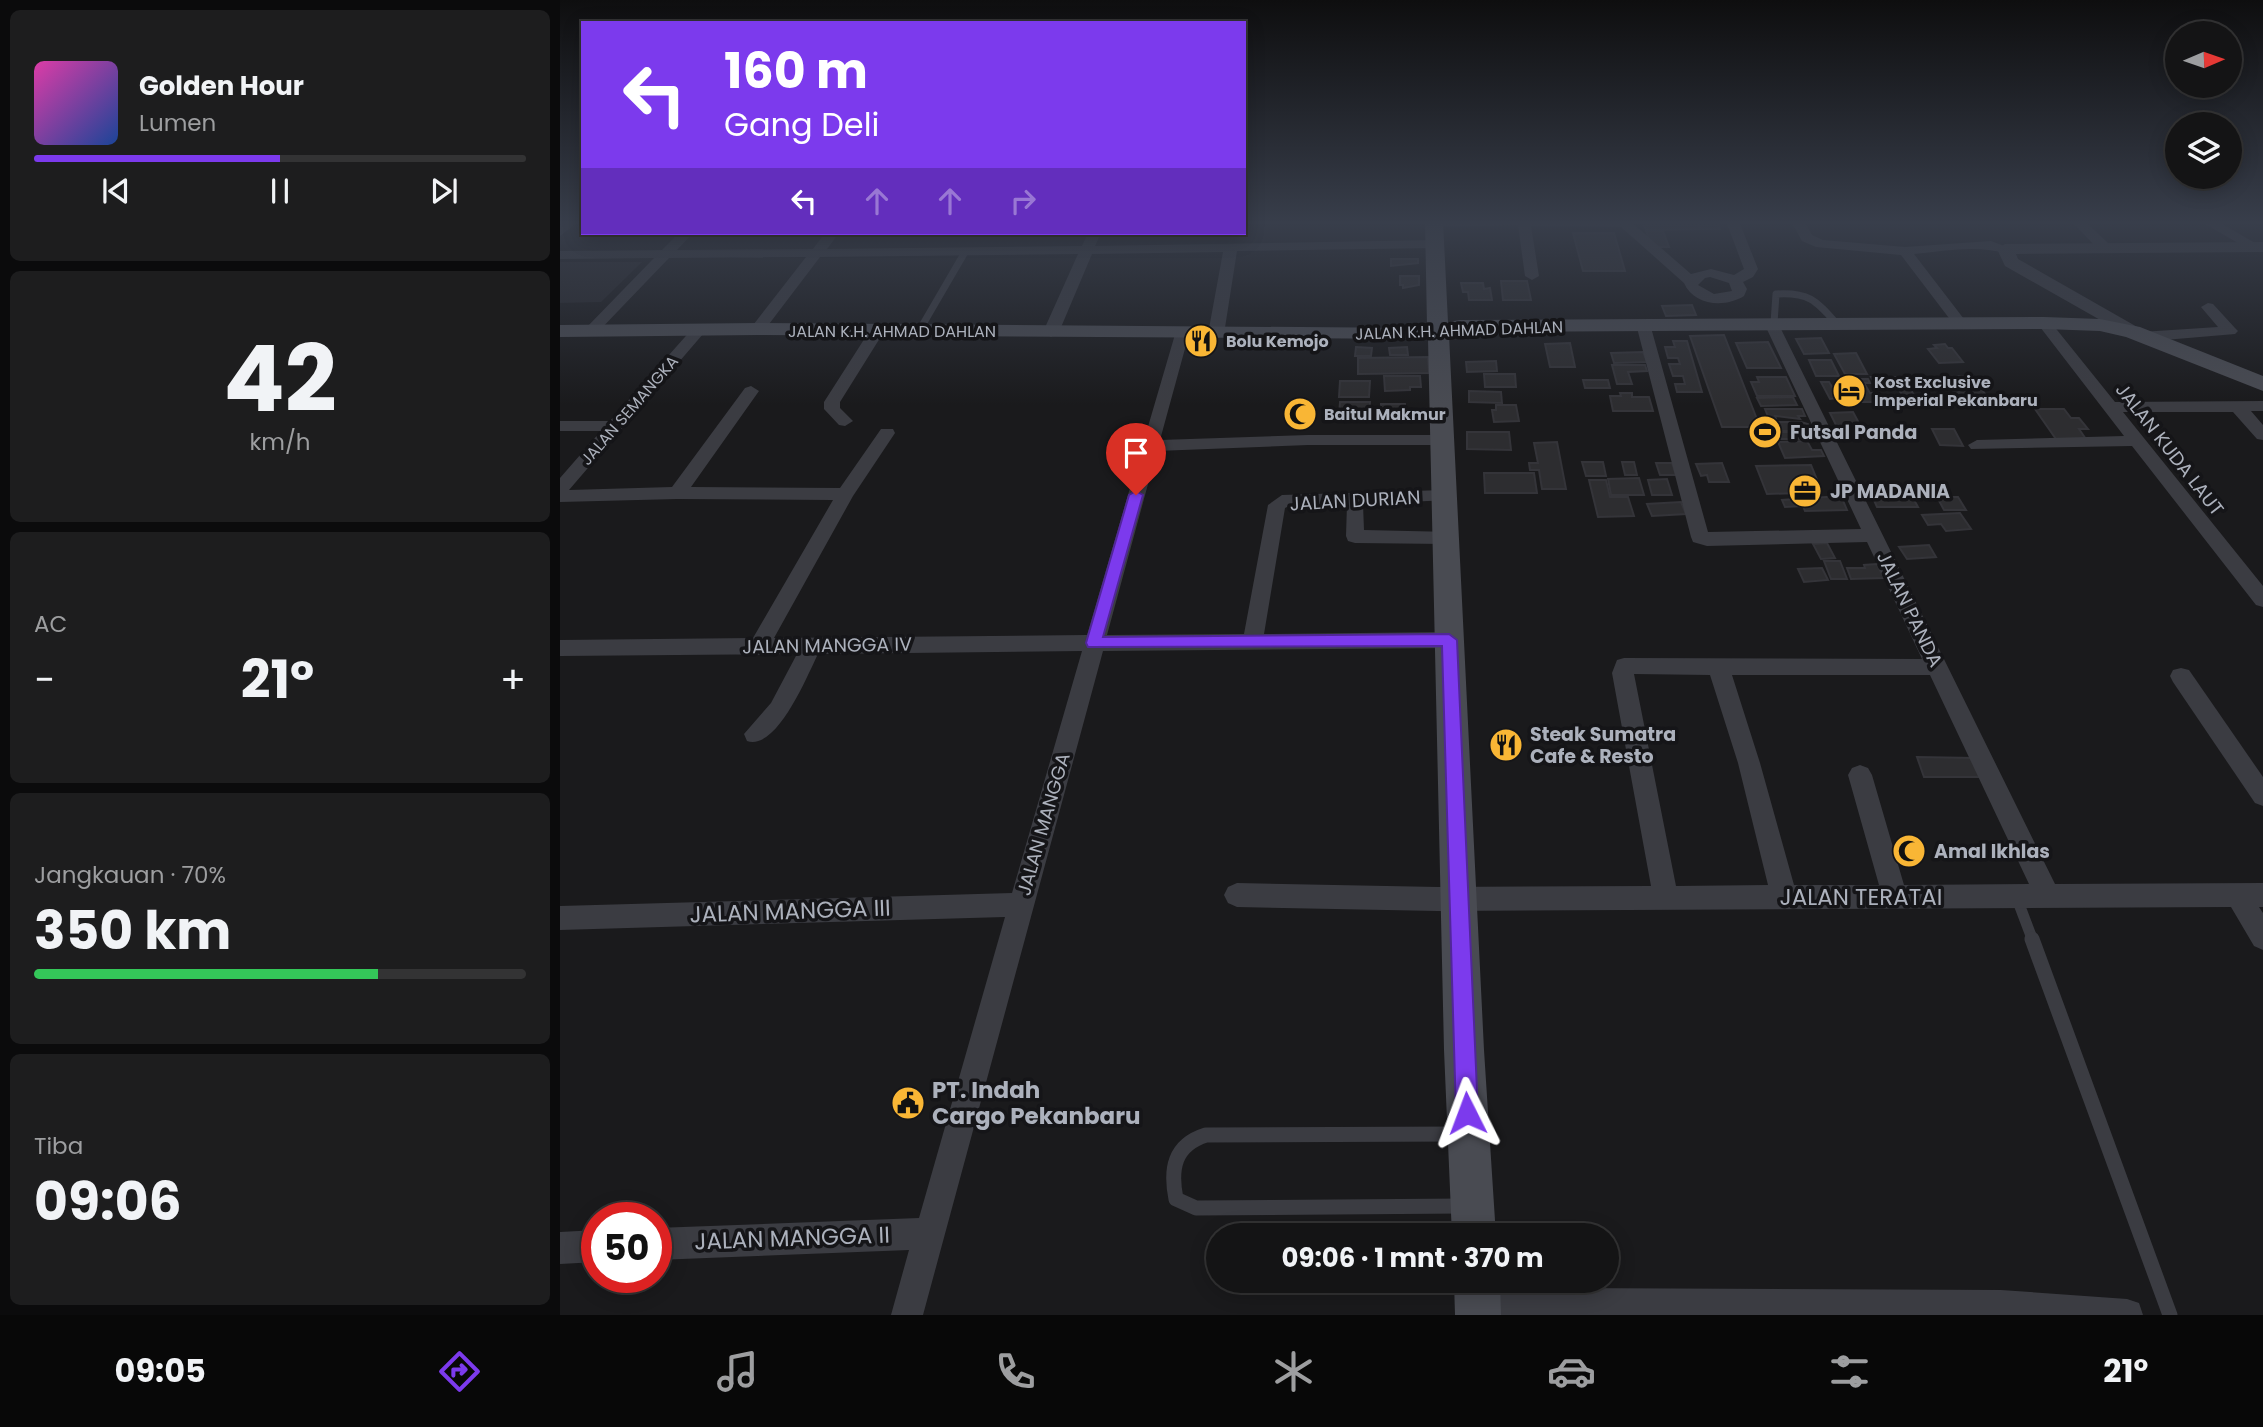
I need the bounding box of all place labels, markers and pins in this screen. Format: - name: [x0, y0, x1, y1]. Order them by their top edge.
- restaurant icon: Bolu Kemojo: [1182, 322, 1220, 360]
- place label: Bolu Kemojo: [1226, 330, 1329, 353]
- place label: Kost Exclusive Imperial Pekanbaru: [1874, 371, 2038, 412]
- hotel icon: Kost Exclusive Imperial Pekanbaru: [1830, 372, 1868, 410]
- mosque icon: Baitul Makmur: [1281, 395, 1319, 433]
- place label: Baitul Makmur: [1324, 403, 1446, 426]
- sports icon: Futsal Panda: [1746, 413, 1784, 451]
- place label: Futsal Panda: [1790, 419, 1917, 446]
- pin: [1106, 423, 1166, 495]
- office icon: JP MADANIA: [1786, 472, 1824, 510]
- place label: JP MADANIA: [1830, 478, 1950, 505]
- place label: Steak Sumatra Cafe & Resto: [1530, 721, 1676, 770]
- restaurant icon: Steak Sumatra Cafe & Resto: [1487, 726, 1525, 764]
- mosque icon: Amal Ikhlas: [1890, 832, 1928, 870]
- place label: Amal Ikhlas: [1934, 838, 2050, 865]
- place label: PT. Indah Cargo Pekanbaru: [932, 1074, 1141, 1132]
- public building icon: PT. Indah Cargo Pekanbaru: [889, 1084, 927, 1122]

